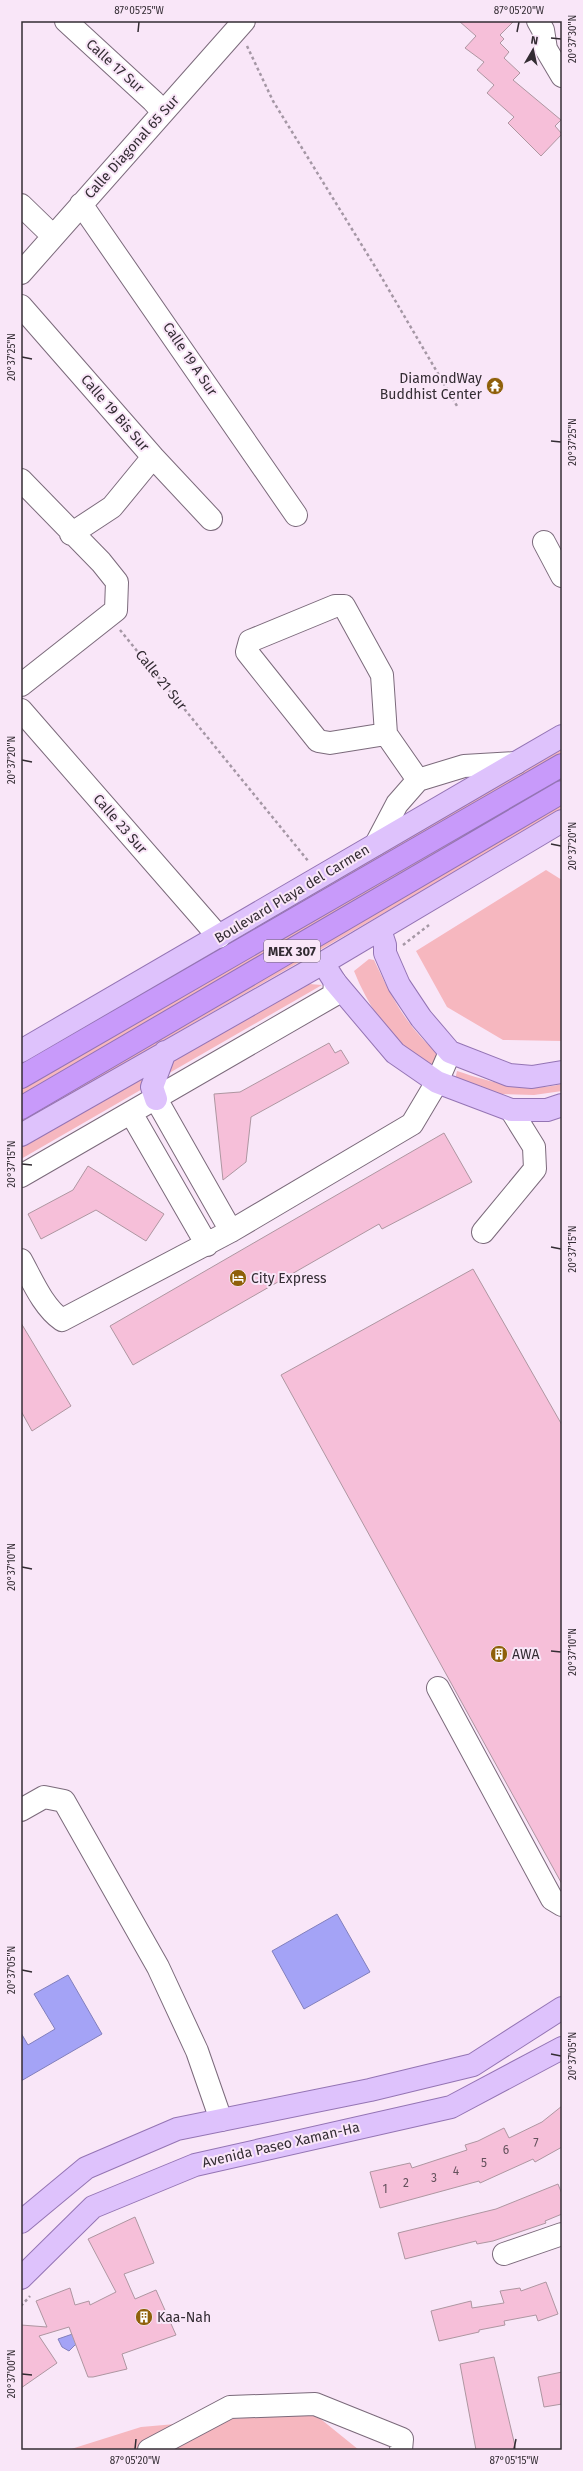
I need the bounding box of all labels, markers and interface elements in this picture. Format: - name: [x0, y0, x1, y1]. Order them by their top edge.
- text: 87°05'25"W: [114, 5, 164, 17]
- text: 87°05'20"W: [494, 5, 545, 17]
- text: 20°37'30"N: [567, 15, 579, 63]
- north arrow: [513, 30, 553, 70]
- text: N: [530, 34, 539, 48]
- street label: Calle 17 Sur: [83, 36, 148, 97]
- street label: Calle Diagonal 65 Sur: [81, 91, 183, 202]
- street label: Calle 19 A Sur: [159, 319, 221, 399]
- text: 20°37'25"N: [6, 333, 18, 381]
- place label: DiamondWay Buddhist Center: [380, 370, 483, 403]
- street label: Calle 19 Bis Sur: [77, 371, 153, 455]
- temple icon: DiamondWay Buddhist Center: [485, 376, 505, 396]
- text: 20°37'25"N: [567, 418, 579, 466]
- street label: Calle 21 Sur: [132, 647, 191, 714]
- text: 20°37'20"N: [6, 736, 18, 784]
- street label: Calle 23 Sur: [90, 791, 151, 858]
- text: 20°37'20"N: [567, 822, 579, 870]
- street label: Boulevard Playa del Carmen: [212, 841, 372, 947]
- road number: MEX 307: [264, 940, 320, 962]
- text: 20°37'15"N: [6, 1140, 18, 1188]
- text: 20°37'15"N: [567, 1225, 579, 1273]
- hotel icon: City Express: [228, 1268, 248, 1288]
- place label: City Express: [251, 1270, 327, 1287]
- text: 20°37'10"N: [6, 1543, 18, 1591]
- text: 20°37'10"N: [567, 1628, 579, 1676]
- building icon: AWA: [489, 1644, 509, 1664]
- place label: AWA: [512, 1646, 540, 1663]
- text: 20°37'05"N: [6, 1946, 18, 1994]
- text: 20°37'05"N: [567, 2032, 579, 2080]
- street label: Avenida Paseo Xaman-Ha: [201, 2119, 361, 2171]
- house number: 7: [533, 2136, 539, 2150]
- house number: 6: [503, 2143, 509, 2157]
- house number: 5: [481, 2156, 487, 2170]
- house number: 4: [453, 2164, 460, 2178]
- house number: 3: [431, 2171, 437, 2185]
- house number: 2: [403, 2176, 409, 2190]
- house number: 1: [382, 2182, 388, 2196]
- building icon: Kaa-Nah: [134, 2307, 154, 2327]
- place label: Kaa-Nah: [157, 2309, 211, 2326]
- text: 20°37'00"N: [6, 2349, 18, 2399]
- text: 87°05'20"W: [110, 2455, 161, 2467]
- text: 87°05'15"W: [490, 2455, 539, 2467]

